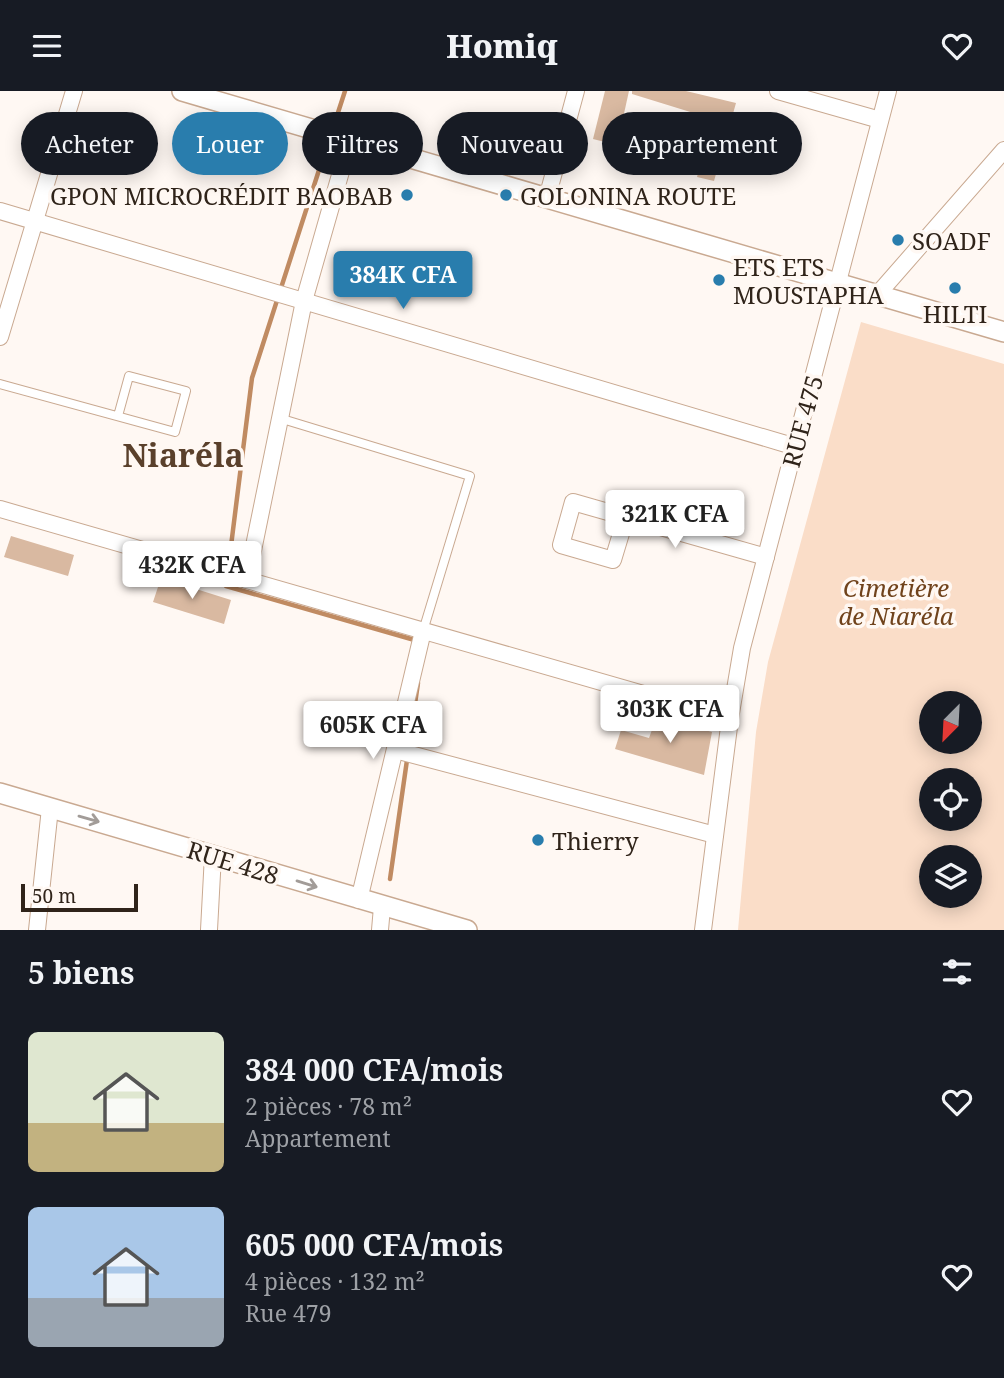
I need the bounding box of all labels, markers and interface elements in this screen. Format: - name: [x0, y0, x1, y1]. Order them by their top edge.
- text: Homiq: [446, 24, 558, 67]
- icon: menu: [28, 27, 66, 65]
- icon: heart: [938, 27, 976, 65]
- chip: Acheter: [21, 112, 158, 175]
- chip: Louer: [172, 112, 288, 175]
- chip: Filtres: [302, 112, 423, 175]
- chip: Nouveau: [437, 112, 588, 175]
- chip: Appartement: [602, 112, 802, 175]
- place label: GPON MICROCRÉDIT BAOBAB: [50, 179, 393, 212]
- place label: GOLONINA ROUTE: [520, 179, 736, 212]
- marker: GPON MICROCRÉDIT BAOBAB: [399, 187, 415, 203]
- marker: GOLONINA ROUTE: [498, 187, 514, 203]
- place label: SOADF: [912, 224, 991, 257]
- marker: SOADF: [890, 232, 906, 248]
- place label: ETS ETS MOUSTAPHA: [733, 250, 884, 311]
- pin: 384K CFA: [331, 251, 475, 311]
- text: 384K CFA: [349, 258, 457, 290]
- marker: ETS ETS MOUSTAPHA: [711, 272, 727, 288]
- marker: HILTI: [947, 280, 963, 296]
- place label: HILTI: [923, 297, 987, 330]
- street label: RUE 475: [774, 371, 830, 471]
- district label: Niaréla: [122, 433, 244, 476]
- pin: 321K CFA: [603, 491, 747, 550]
- text: 321K CFA: [621, 497, 729, 529]
- pin: 432K CFA: [120, 541, 264, 601]
- text: 432K CFA: [138, 548, 246, 580]
- park label: Cimetière de Niaréla: [838, 571, 954, 632]
- pin: 303K CFA: [598, 685, 742, 745]
- north arrow: [919, 691, 982, 754]
- map controls: [919, 691, 982, 908]
- text: 303K CFA: [616, 692, 724, 724]
- pin: 605K CFA: [301, 701, 445, 761]
- text: 605K CFA: [319, 708, 427, 740]
- button: locate: [919, 768, 982, 831]
- one-way arrow: [77, 813, 100, 826]
- place label: Thierry: [552, 824, 639, 857]
- street label: RUE 428: [183, 832, 283, 892]
- marker: Thierry: [530, 832, 546, 848]
- button: layers: [919, 845, 982, 908]
- one-way arrow: [296, 878, 318, 891]
- scale bar: [21, 881, 138, 913]
- text: 50 m: [32, 883, 76, 909]
- text: 5 biens: [28, 952, 134, 993]
- icon: filters: [938, 953, 976, 991]
- text: 384 000 CFA/mois: [245, 1049, 503, 1090]
- icon: home: [84, 1060, 168, 1144]
- icon: heart: [938, 1083, 976, 1121]
- text: 2 pièces · 78 m²: [245, 1090, 412, 1122]
- text: Appartement: [245, 1122, 391, 1154]
- text: 605 000 CFA/mois: [245, 1224, 503, 1265]
- icon: home: [84, 1235, 168, 1319]
- icon: heart: [938, 1258, 976, 1296]
- text: 4 pièces · 132 m²: [245, 1265, 425, 1297]
- text: Rue 479: [245, 1297, 332, 1329]

